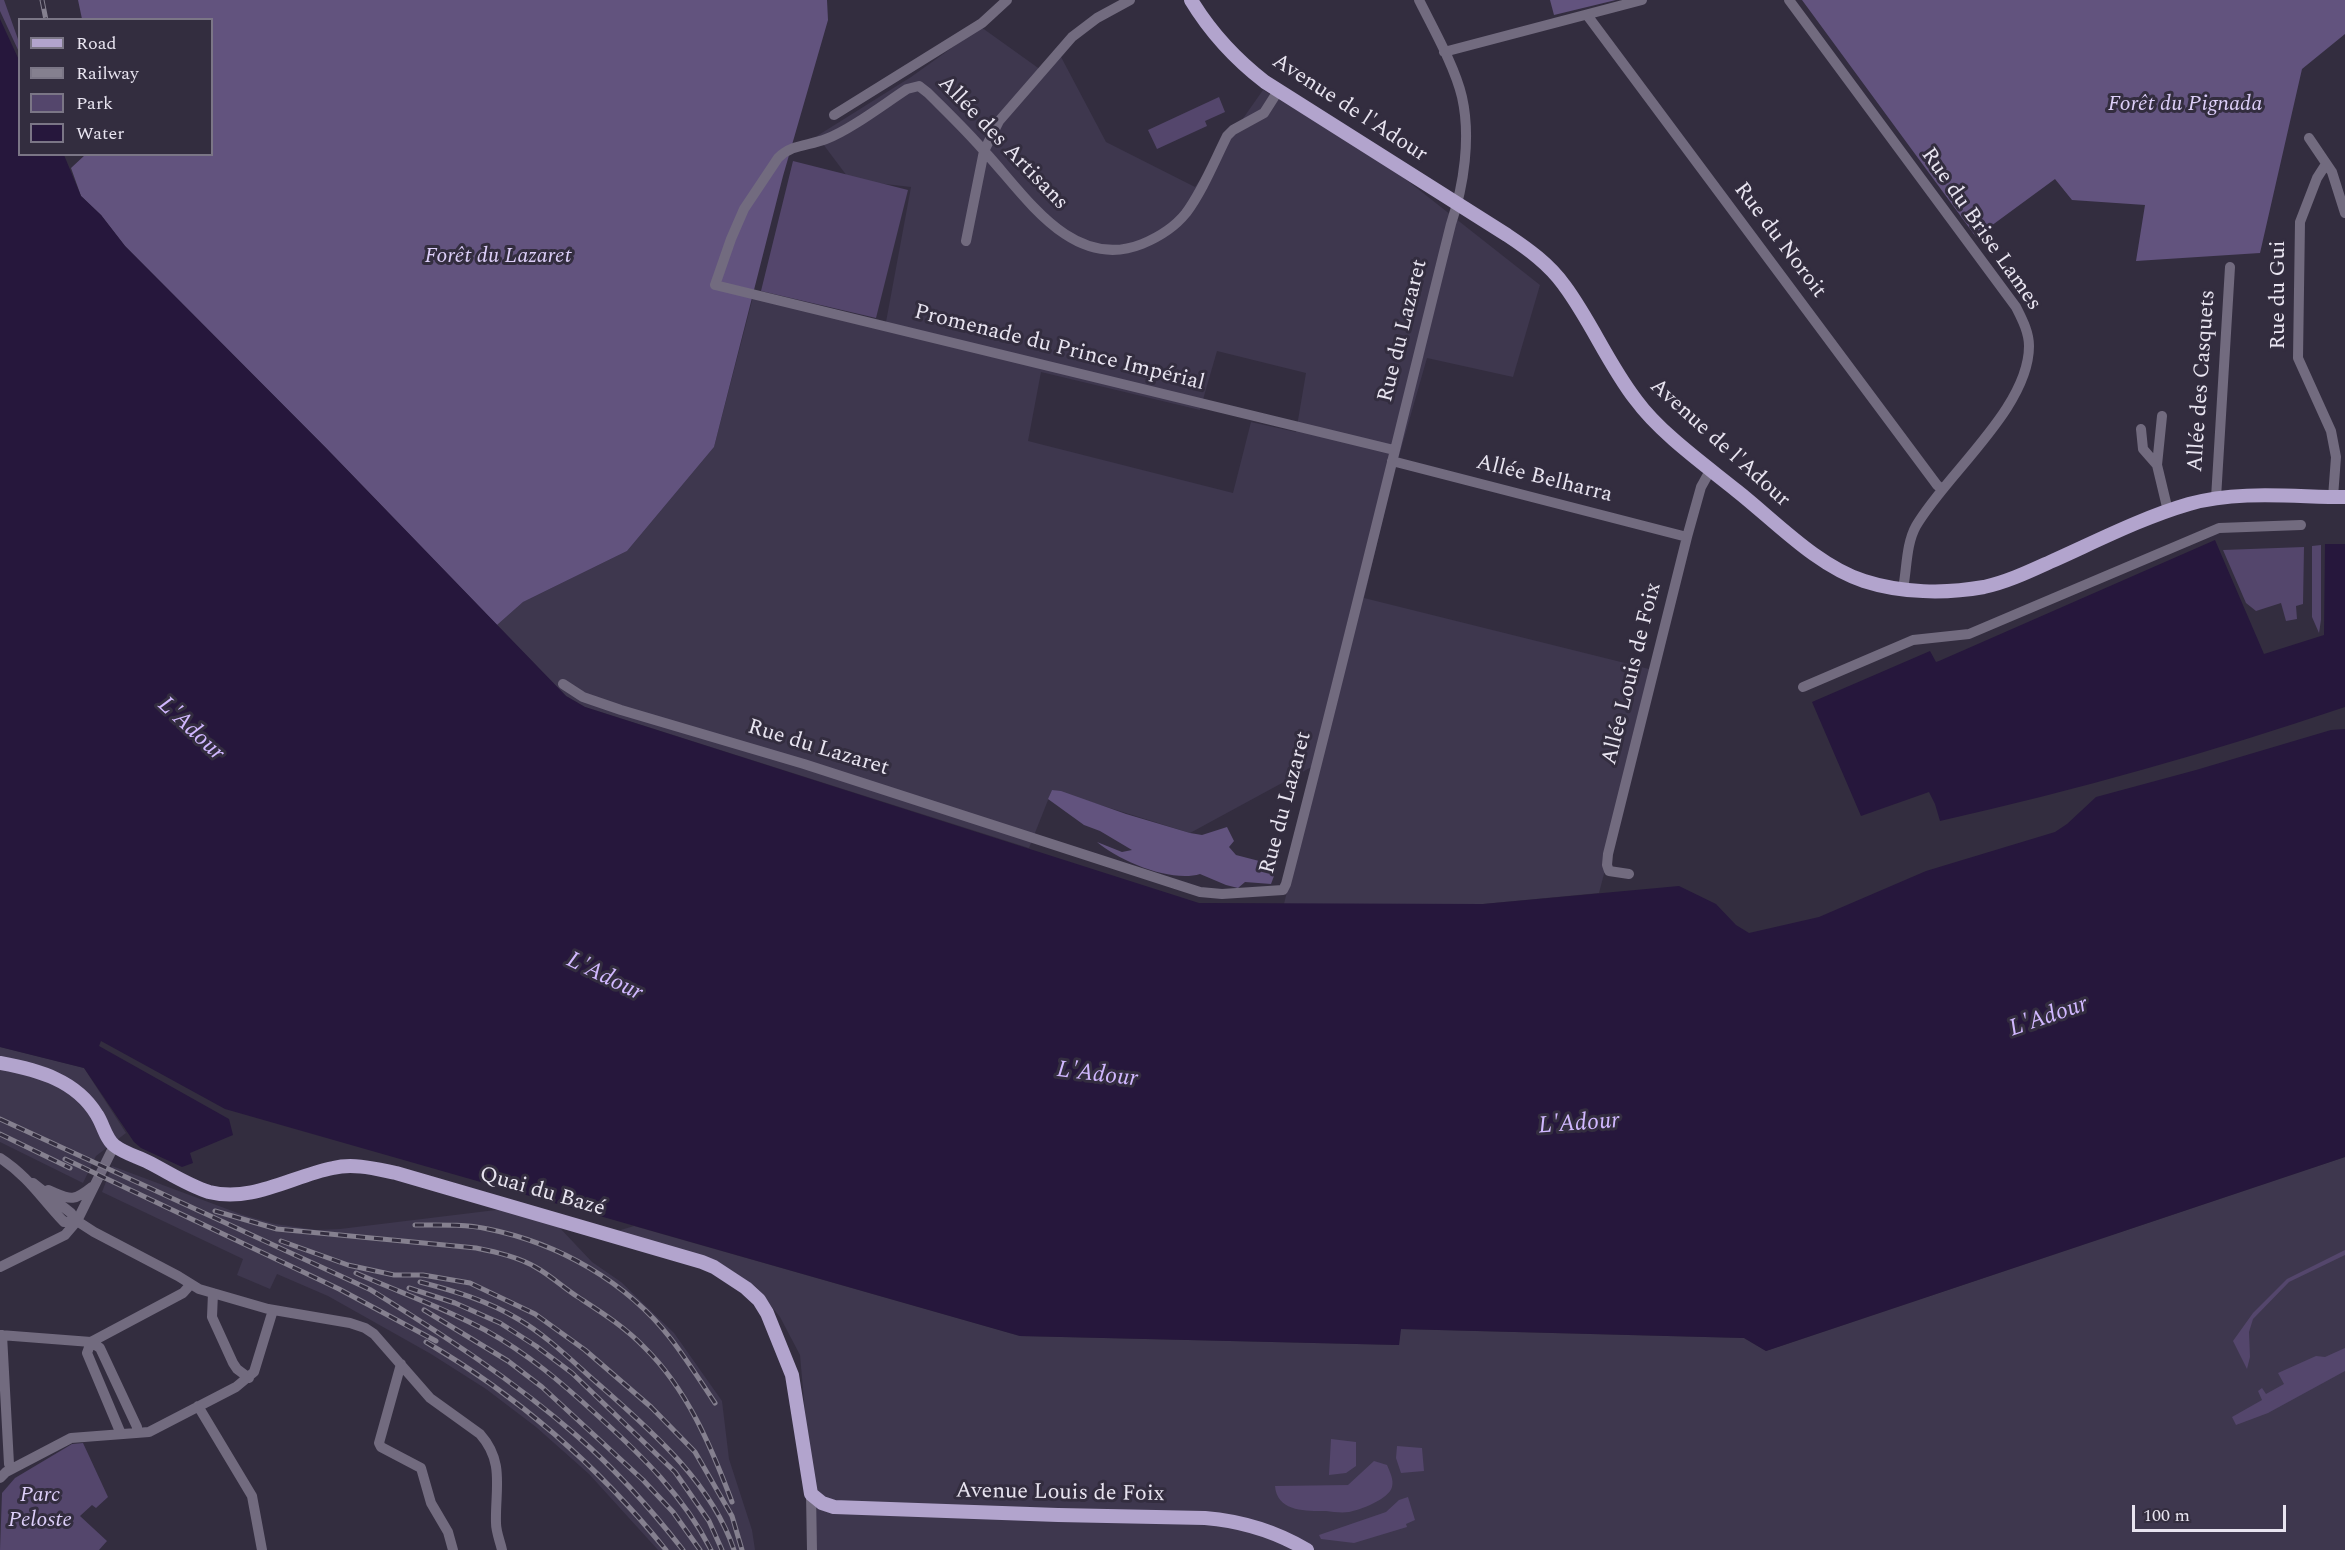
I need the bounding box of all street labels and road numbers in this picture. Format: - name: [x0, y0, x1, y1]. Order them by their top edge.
- street label: Avenue de l'Adour: [1266, 49, 1432, 169]
- street label: Allée des Artisans: [931, 71, 1073, 217]
- street label: Rue du Brise Lames: [1914, 144, 2046, 316]
- street label: Rue du Noroit: [1727, 178, 1831, 304]
- street label: Rue du Gui: [2267, 240, 2293, 350]
- street label: Rue du Lazaret: [1374, 257, 1434, 405]
- street label: Allée des Casquets: [2183, 289, 2223, 473]
- street label: Promenade du Prince Impérial: [911, 300, 1207, 398]
- street label: Avenue de l'Adour: [1643, 374, 1795, 514]
- street label: Allée Belharra: [1473, 450, 1615, 510]
- street label: Allée Louis de Foix: [1598, 580, 1668, 768]
- street label: Rue du Lazaret: [744, 715, 892, 783]
- street label: Rue du Lazaret: [1255, 729, 1319, 877]
- street label: Quai du Bazé: [476, 1162, 608, 1224]
- street label: Avenue Louis de Foix: [955, 1479, 1165, 1509]

